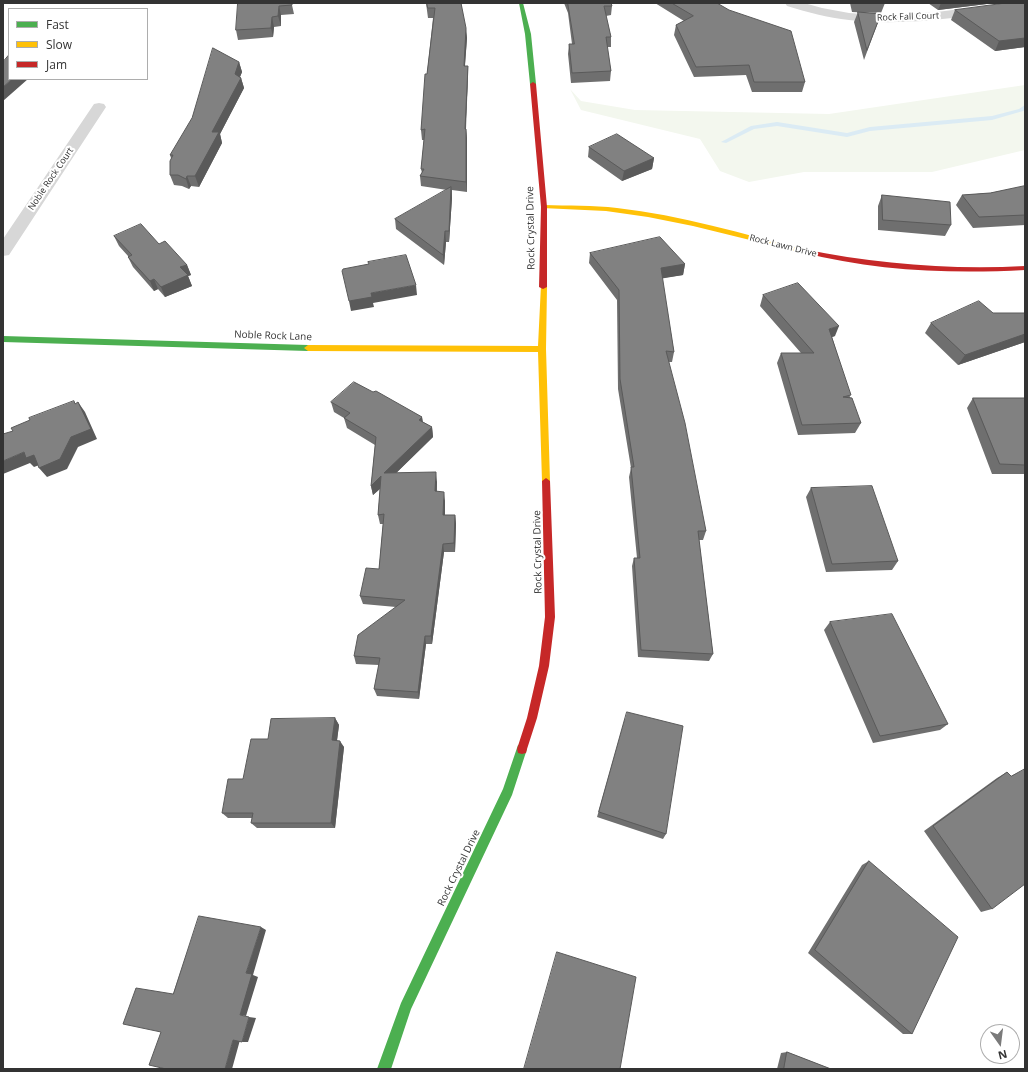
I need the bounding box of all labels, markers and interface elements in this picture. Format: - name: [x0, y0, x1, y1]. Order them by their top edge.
- legend: [8, 8, 148, 80]
- street label: Rock Fall Court: [877, 11, 939, 23]
- text: Fast: [46, 16, 69, 33]
- text: Slow: [46, 36, 72, 53]
- text: Jam: [46, 56, 67, 73]
- street label: Noble Rock Court: [26, 146, 76, 212]
- street label: Rock Crystal Drive: [524, 186, 538, 270]
- street label: Rock Lawn Drive: [748, 232, 818, 260]
- street label: Noble Rock Lane: [234, 329, 312, 343]
- street label: Rock Crystal Drive: [531, 510, 545, 594]
- street label: Rock Crystal Drive: [435, 828, 483, 908]
- north arrow: [980, 1024, 1020, 1064]
- text: N: [997, 1047, 1009, 1064]

